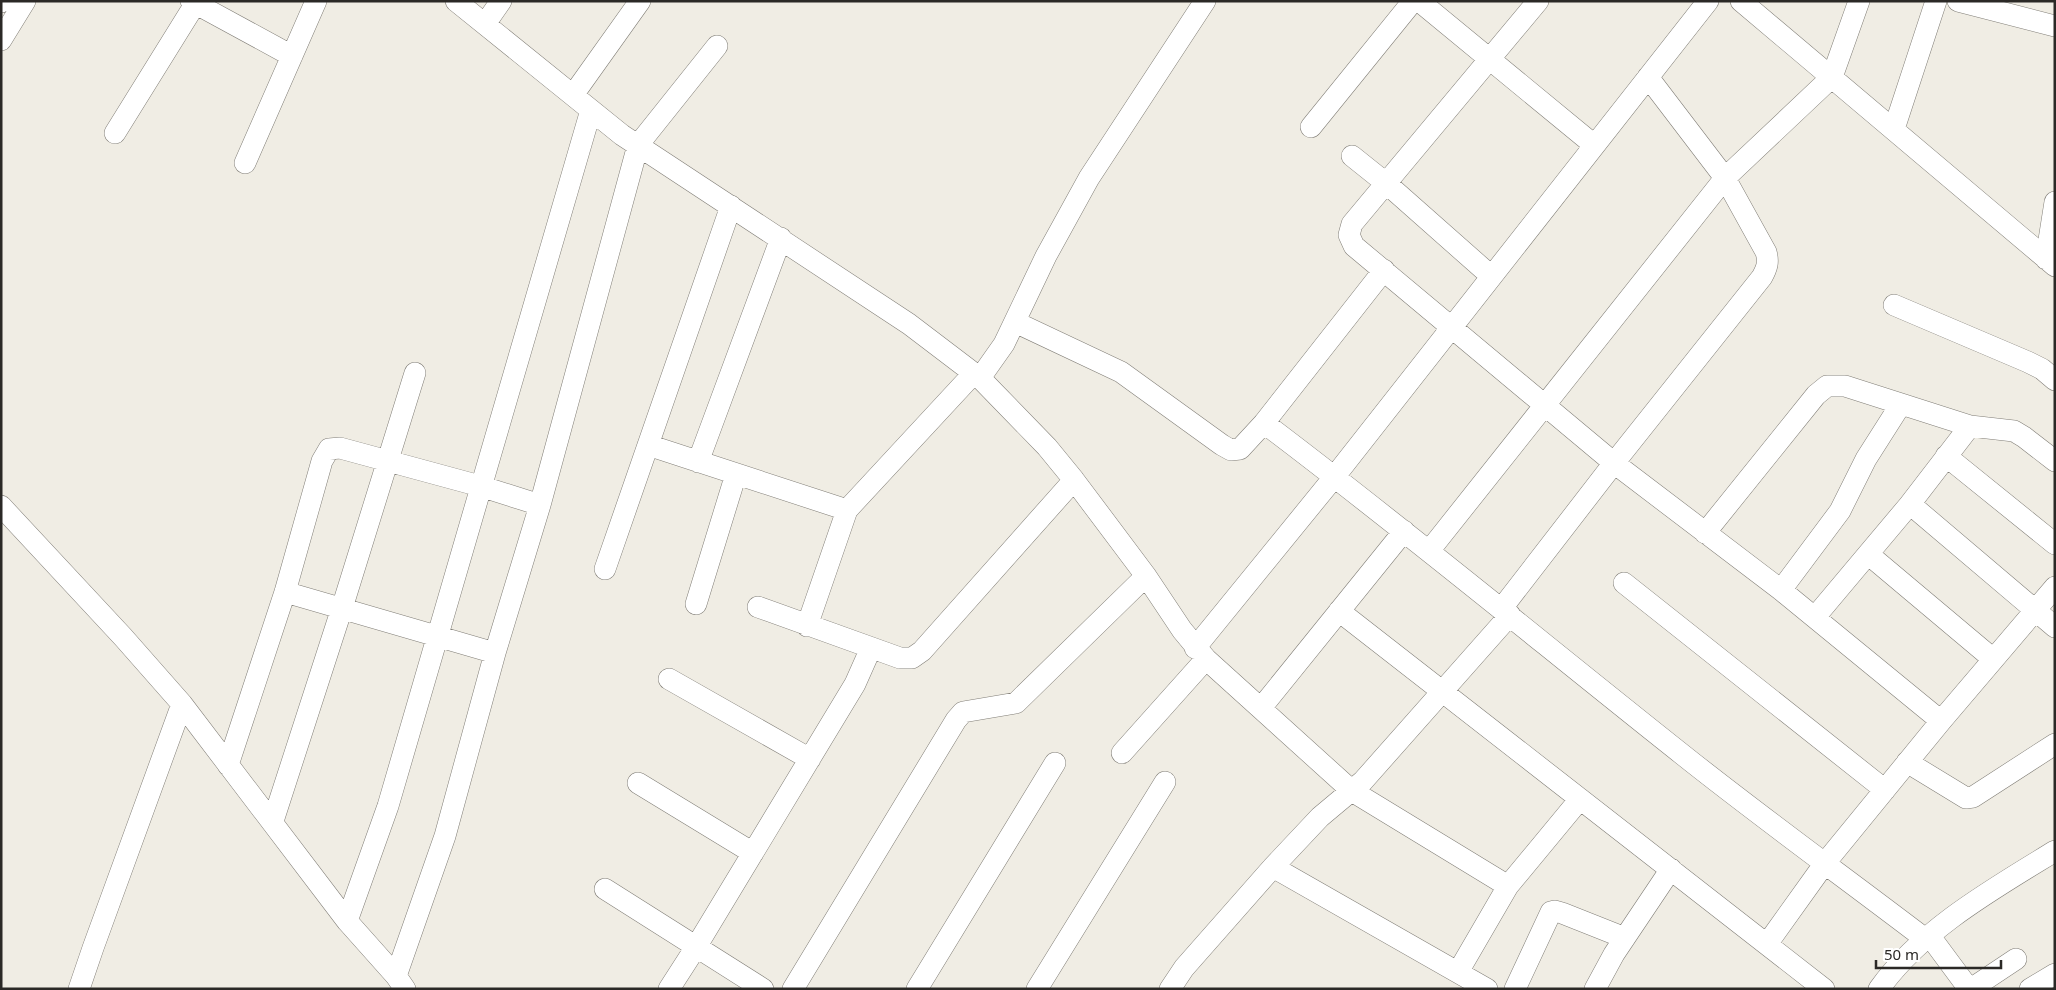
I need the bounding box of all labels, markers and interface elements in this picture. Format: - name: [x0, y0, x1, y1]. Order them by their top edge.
- scale bar: [1876, 938, 2001, 970]
- text: 50 m: [1884, 944, 1919, 964]

